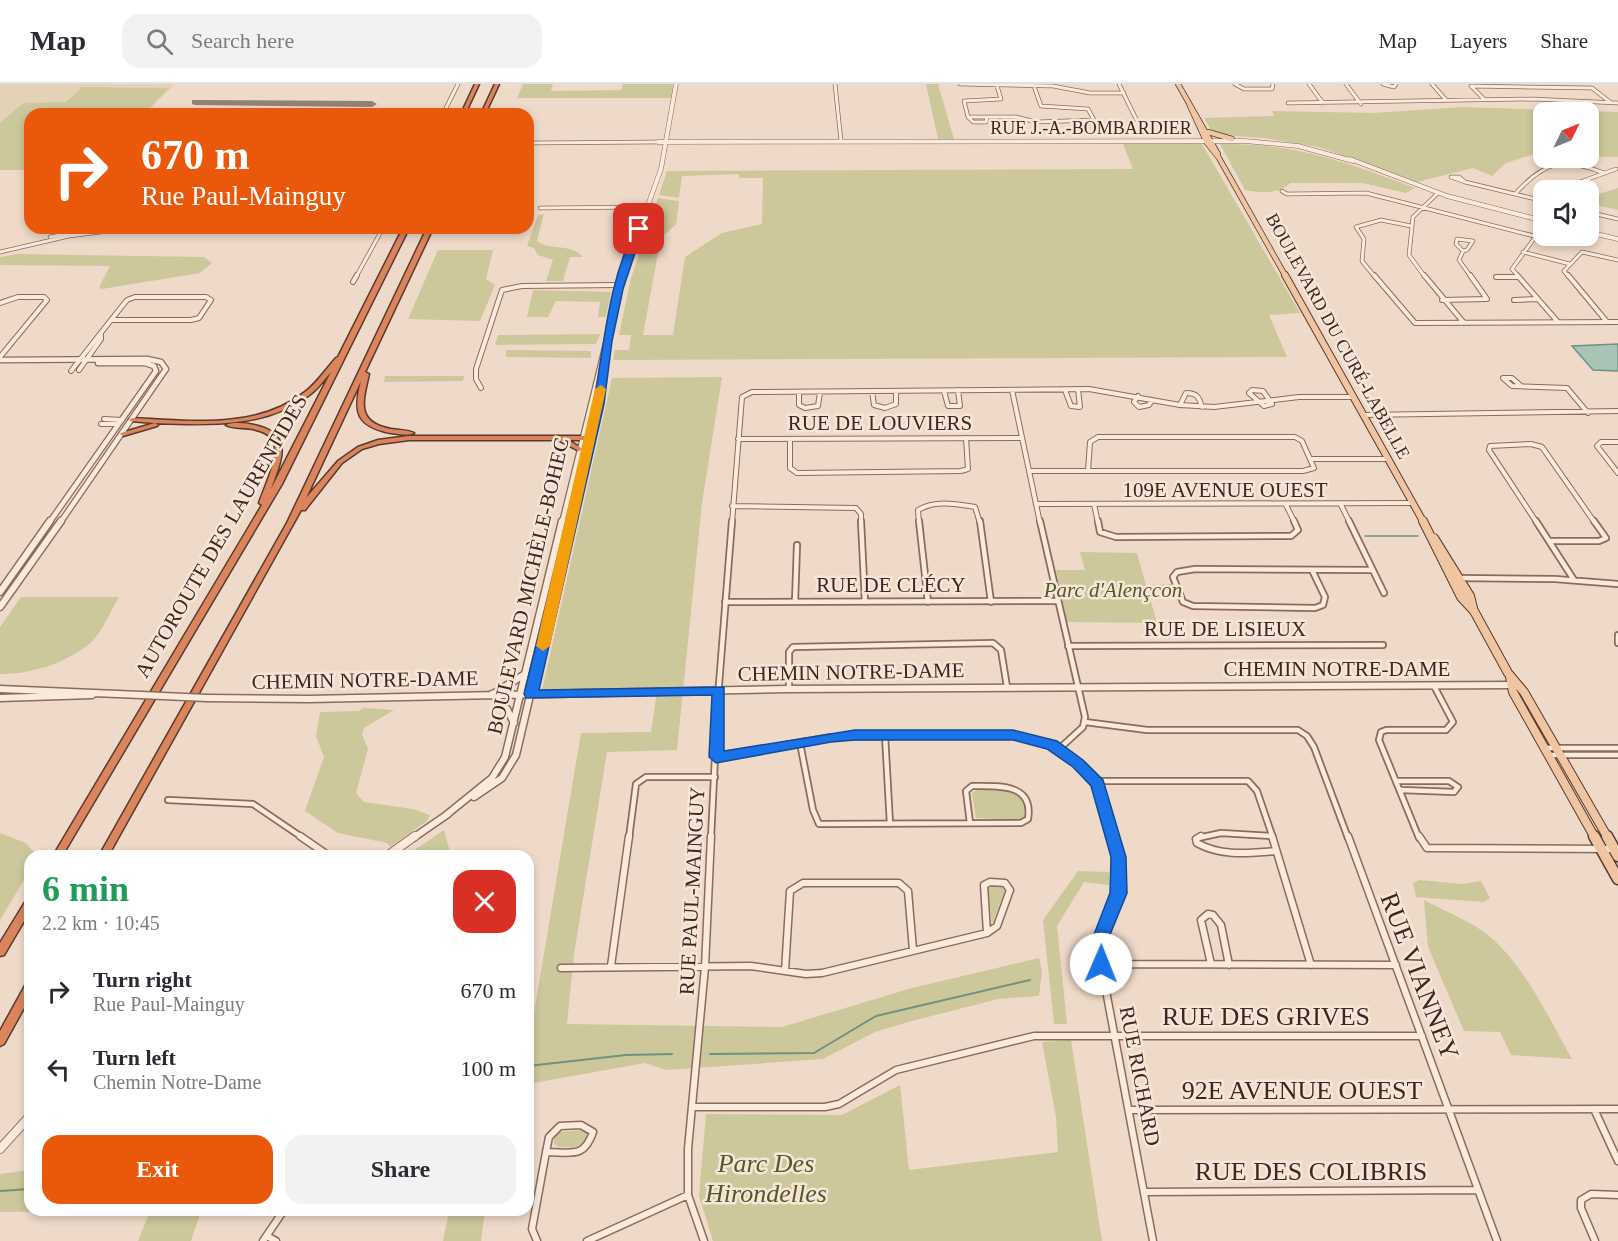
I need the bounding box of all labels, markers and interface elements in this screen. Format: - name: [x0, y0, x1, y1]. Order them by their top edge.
- search box: [122, 14, 542, 68]
- text: Map: [30, 25, 86, 56]
- icon: search: [143, 25, 176, 58]
- text: Search here: [191, 28, 294, 53]
- text: Map: [1379, 29, 1417, 53]
- text: Layers: [1450, 29, 1507, 53]
- text: Share: [1540, 29, 1588, 53]
- north arrow: [1533, 102, 1599, 168]
- map controls: [1533, 102, 1599, 246]
- street label: RUE J.-A.-BOMBARDIER: [990, 118, 1192, 138]
- icon: right: [42, 132, 120, 210]
- text: 670 m: [141, 132, 250, 178]
- button: sound: [1533, 180, 1599, 246]
- text: Rue Paul-Mainguy: [141, 181, 346, 211]
- pin: [613, 203, 664, 254]
- street label: BOULEVARD DU CURÉ-LABELLE: [1262, 209, 1415, 462]
- icon: arrive: [622, 212, 655, 245]
- street label: AUTOROUTE DES LAURENTIDES: [130, 390, 312, 682]
- street label: RUE DE LOUVIERS: [788, 411, 972, 435]
- street label: BOULEVARD MICHÈLE-BOHEC: [482, 435, 574, 737]
- street label: 109E AVENUE OUEST: [1123, 478, 1328, 502]
- street label: RUE DE CLÉCY: [816, 573, 966, 597]
- park label: Parc d'Alençcon: [1043, 578, 1182, 602]
- street label: RUE DE LISIEUX: [1144, 617, 1306, 641]
- street label: CHEMIN NOTRE-DAME: [1224, 657, 1450, 681]
- street label: CHEMIN NOTRE-DAME: [737, 658, 965, 686]
- street label: CHEMIN NOTRE-DAME: [251, 666, 479, 694]
- street label: RUE PAUL-MAINGUY: [675, 786, 709, 996]
- text: 6 min: [42, 869, 129, 909]
- button: close: [453, 870, 516, 933]
- street label: RUE VIANNEY: [1374, 889, 1465, 1064]
- text: 2.2 km · 10:45: [42, 912, 160, 934]
- position arrow: [1069, 932, 1133, 996]
- text: Turn right: [93, 967, 192, 992]
- icon: right: [42, 975, 75, 1008]
- text: 670 m: [460, 978, 516, 1003]
- text: Rue Paul-Mainguy: [93, 993, 245, 1015]
- street label: RUE DES GRIVES: [1162, 1002, 1370, 1031]
- street label: RUE RICHARD: [1115, 1004, 1165, 1148]
- text: Turn left: [93, 1045, 176, 1070]
- icon: left: [42, 1053, 75, 1086]
- text: 100 m: [460, 1056, 516, 1081]
- text: Chemin Notre-Dame: [93, 1071, 261, 1093]
- street label: 92E AVENUE OUEST: [1182, 1076, 1422, 1105]
- button: Exit: [42, 1135, 273, 1204]
- button: Share: [285, 1135, 516, 1204]
- park label: Parc Des Hirondelles: [704, 1149, 827, 1208]
- street label: RUE DES COLIBRIS: [1195, 1157, 1427, 1186]

